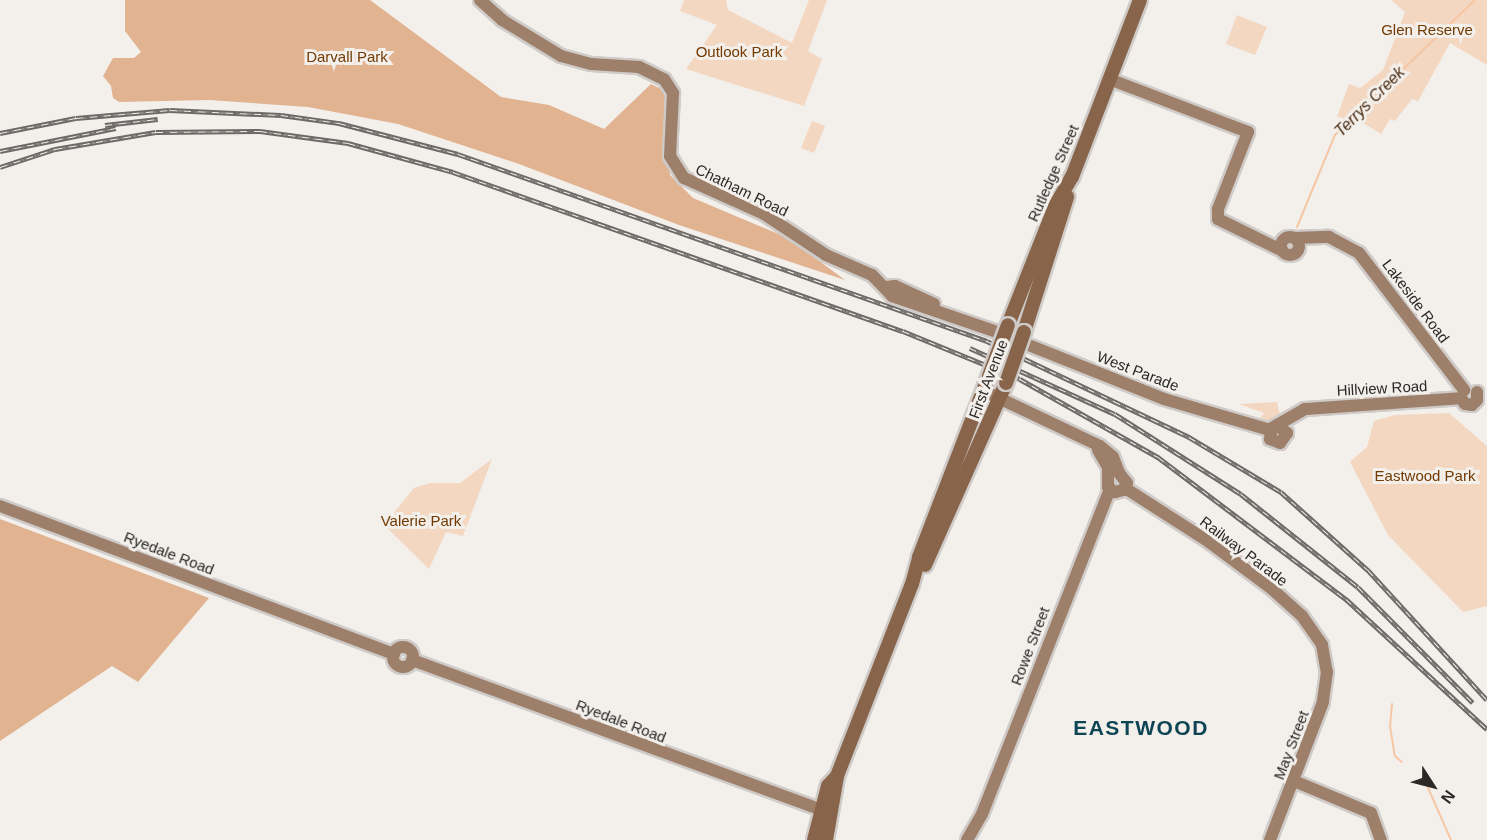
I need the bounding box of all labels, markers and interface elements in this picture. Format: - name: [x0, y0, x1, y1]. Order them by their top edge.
- park label: Glen Reserve: [1381, 21, 1473, 39]
- park label: Outlook Park: [696, 43, 782, 61]
- park label: Darvall Park: [306, 48, 388, 66]
- water label: Terrys Creek: [1331, 63, 1409, 141]
- street label: Rutledge Street: [1024, 122, 1082, 224]
- street label: Chatham Road: [693, 160, 791, 220]
- street label: Lakeside Road: [1379, 256, 1453, 346]
- street label: First Avenue: [965, 337, 1011, 421]
- street label: West Parade: [1094, 347, 1182, 395]
- street label: Hillview Road: [1336, 377, 1428, 399]
- park label: Eastwood Park: [1375, 467, 1475, 485]
- park label: Valerie Park: [381, 512, 461, 530]
- street label: Railway Parade: [1197, 512, 1291, 590]
- street label: Ryedale Road: [121, 528, 217, 578]
- street label: Rowe Street: [1007, 604, 1053, 688]
- street label: Ryedale Road: [573, 696, 669, 746]
- street label: May Street: [1270, 708, 1312, 782]
- district label: EASTWOOD: [1073, 715, 1209, 741]
- north arrow: [1403, 756, 1463, 816]
- text: N: [1438, 787, 1458, 807]

